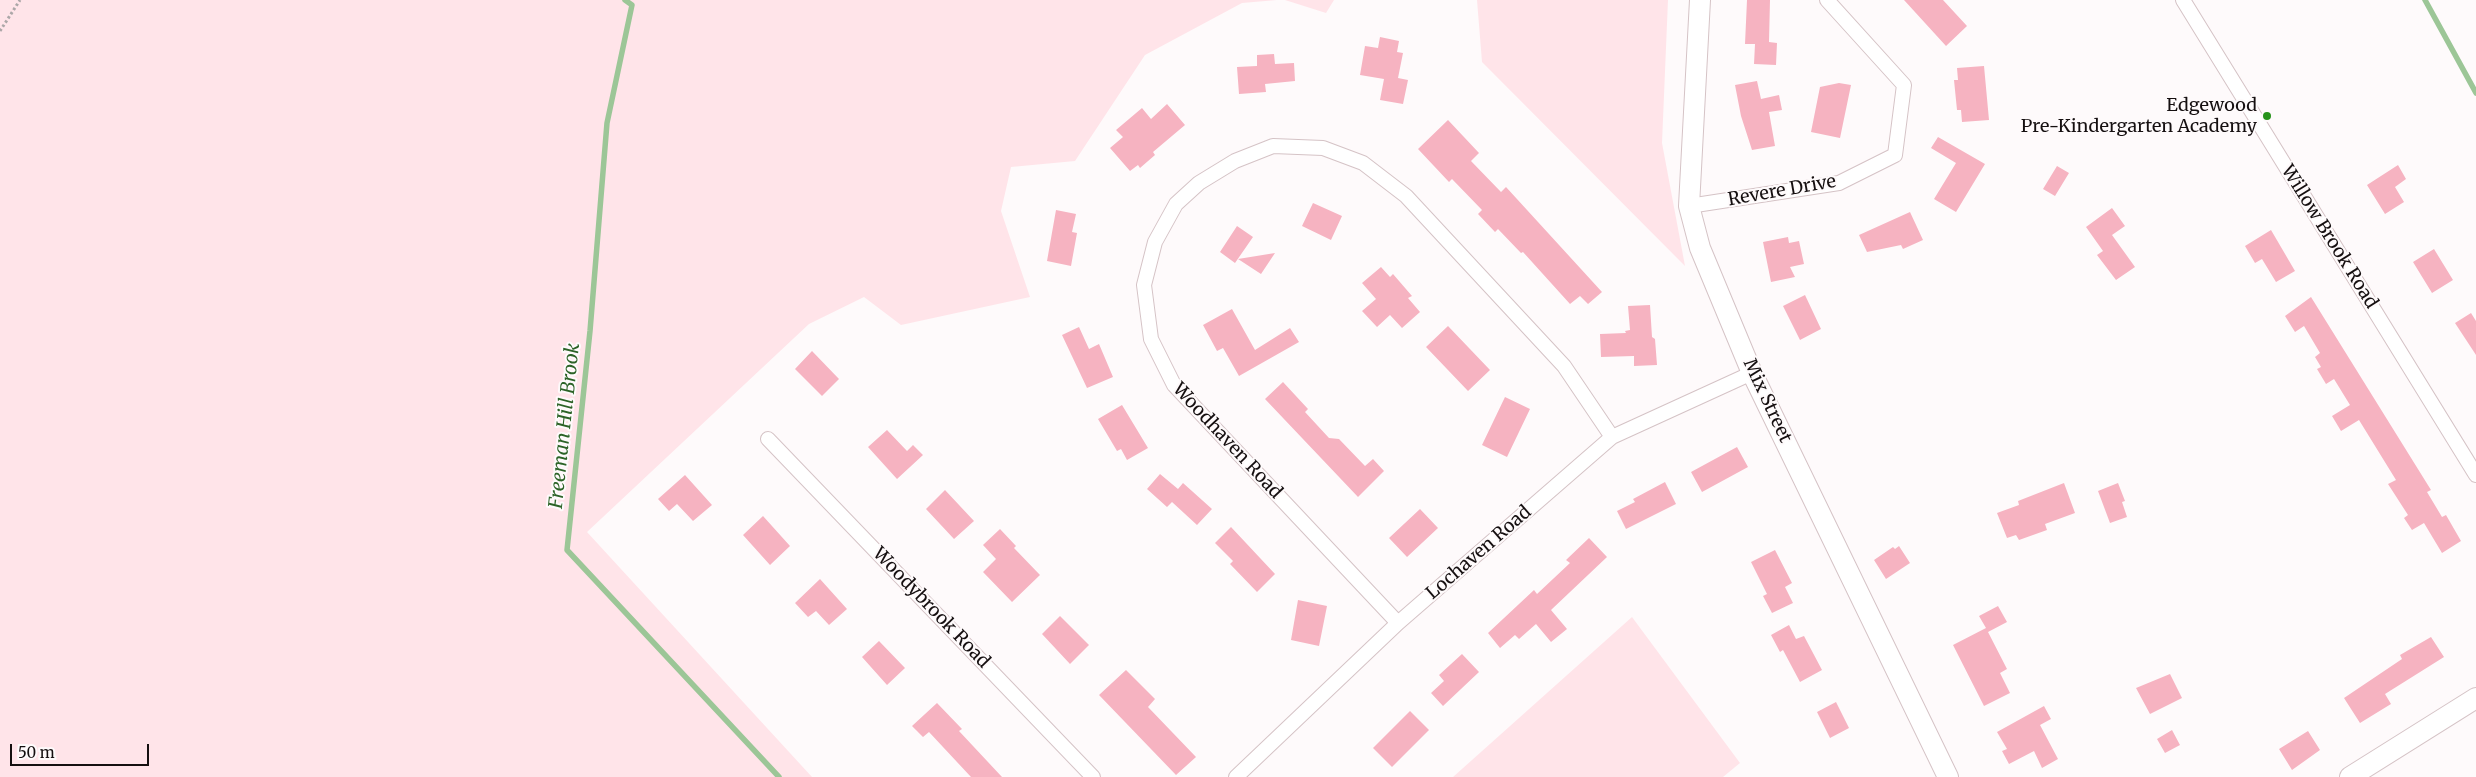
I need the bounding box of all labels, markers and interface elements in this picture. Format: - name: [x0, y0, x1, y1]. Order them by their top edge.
- place label: Edgewood Pre-Kindergarten Academy: [2021, 95, 2257, 138]
- marker: Edgewood Pre-Kindergarten Academy: [2261, 110, 2273, 122]
- street label: Willow Brook Road: [2276, 161, 2382, 313]
- street label: Revere Drive: [1726, 171, 1838, 211]
- water label: Freeman Hill Brook: [545, 342, 585, 510]
- street label: Mix Street: [1738, 356, 1796, 446]
- street label: Woodhaven Road: [1168, 379, 1286, 503]
- street label: Lochaven Road: [1422, 502, 1536, 604]
- street label: Woodybrook Road: [868, 543, 994, 673]
- scale bar: [12, 734, 151, 766]
- text: 50 m: [18, 743, 55, 762]

